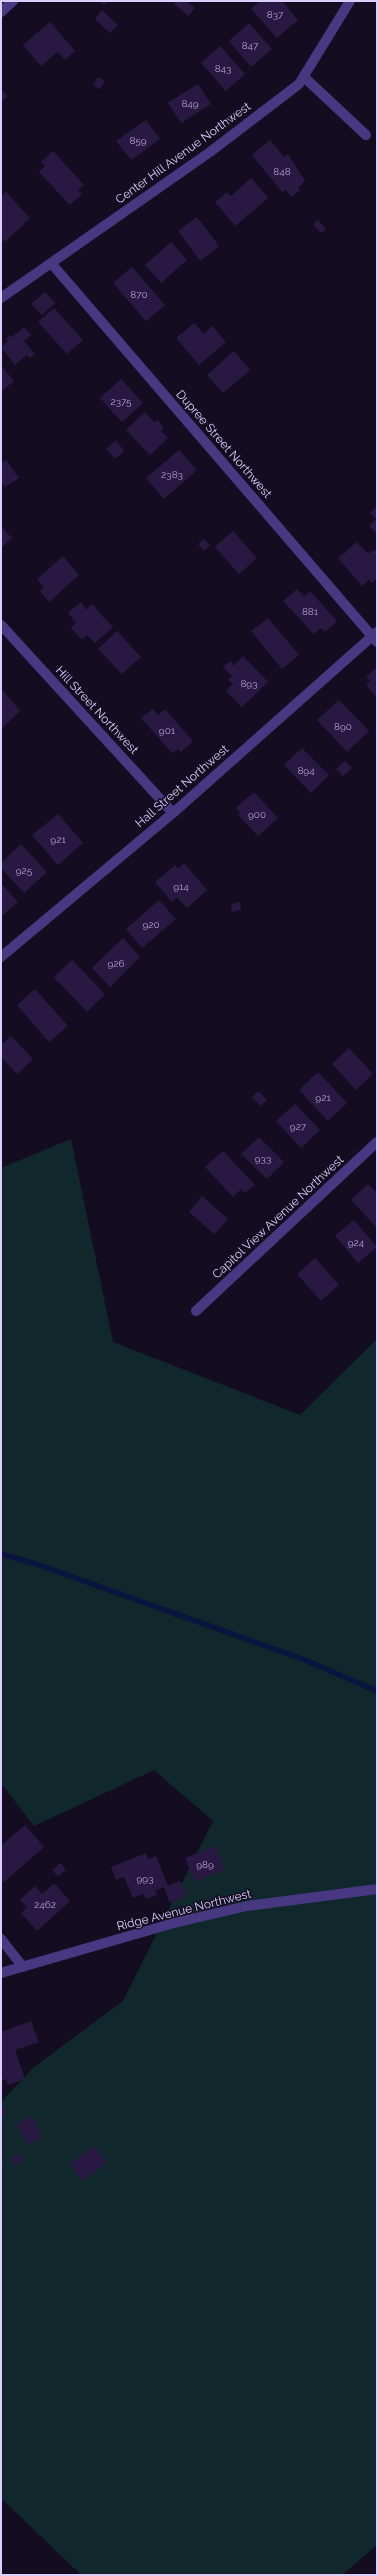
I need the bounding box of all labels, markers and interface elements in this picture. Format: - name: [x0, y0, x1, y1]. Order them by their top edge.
- house number: 837: [267, 9, 284, 20]
- house number: 847: [242, 40, 259, 51]
- house number: 843: [215, 63, 231, 74]
- house number: 849: [181, 98, 199, 109]
- street label: Center Hill Avenue Northwest: [113, 99, 253, 207]
- house number: 859: [129, 135, 147, 146]
- house number: 848: [273, 166, 291, 177]
- house number: 870: [130, 289, 148, 300]
- street label: Dupree Street Northwest: [173, 387, 275, 501]
- house number: 2375: [110, 396, 132, 407]
- house number: 2383: [161, 469, 183, 480]
- house number: 881: [302, 606, 319, 617]
- street label: Hill Street Northwest: [53, 663, 141, 757]
- house number: 893: [240, 678, 258, 689]
- house number: 890: [334, 721, 352, 732]
- house number: 901: [159, 725, 176, 736]
- street label: Hall Street Northwest: [133, 742, 231, 830]
- house number: 894: [297, 765, 315, 776]
- house number: 900: [248, 809, 266, 820]
- house number: 921: [50, 834, 66, 845]
- house number: 925: [16, 865, 33, 876]
- house number: 914: [173, 881, 189, 892]
- house number: 920: [142, 919, 160, 930]
- house number: 926: [107, 958, 125, 969]
- house number: 921: [315, 1092, 331, 1103]
- house number: 927: [290, 1121, 307, 1132]
- street label: Capitol View Avenue Northwest: [210, 1153, 346, 1281]
- house number: 933: [255, 1153, 271, 1164]
- house number: 924: [348, 1237, 365, 1248]
- house number: 989: [196, 1859, 214, 1870]
- house number: 993: [136, 1873, 154, 1884]
- street label: Ridge Avenue Northwest: [115, 1887, 253, 1933]
- house number: 2462: [34, 1899, 56, 1910]

